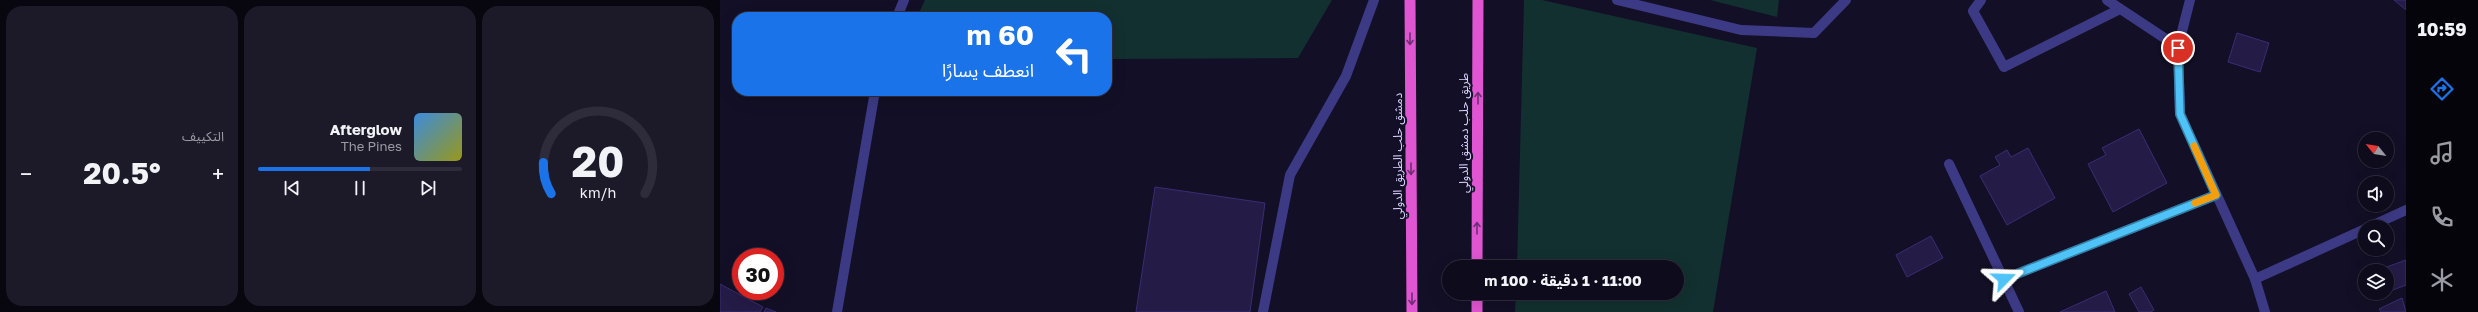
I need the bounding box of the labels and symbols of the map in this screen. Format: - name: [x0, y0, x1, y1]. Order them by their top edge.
- pin: [2161, 31, 2195, 65]
- one-way arrow: [1406, 32, 1414, 45]
- street label: طريق حلب دمشق الدولي: [1456, 73, 1474, 193]
- street label: دمشق حلب الطريق الدولي: [1390, 92, 1408, 219]
- one-way arrow: [1474, 92, 1482, 105]
- north arrow: [2358, 132, 2394, 168]
- one-way arrow: [1407, 162, 1415, 175]
- one-way arrow: [1473, 222, 1481, 235]
- speed limit sign: 30: [732, 248, 784, 300]
- position arrow: [1983, 258, 2025, 300]
- one-way arrow: [1408, 292, 1416, 305]

